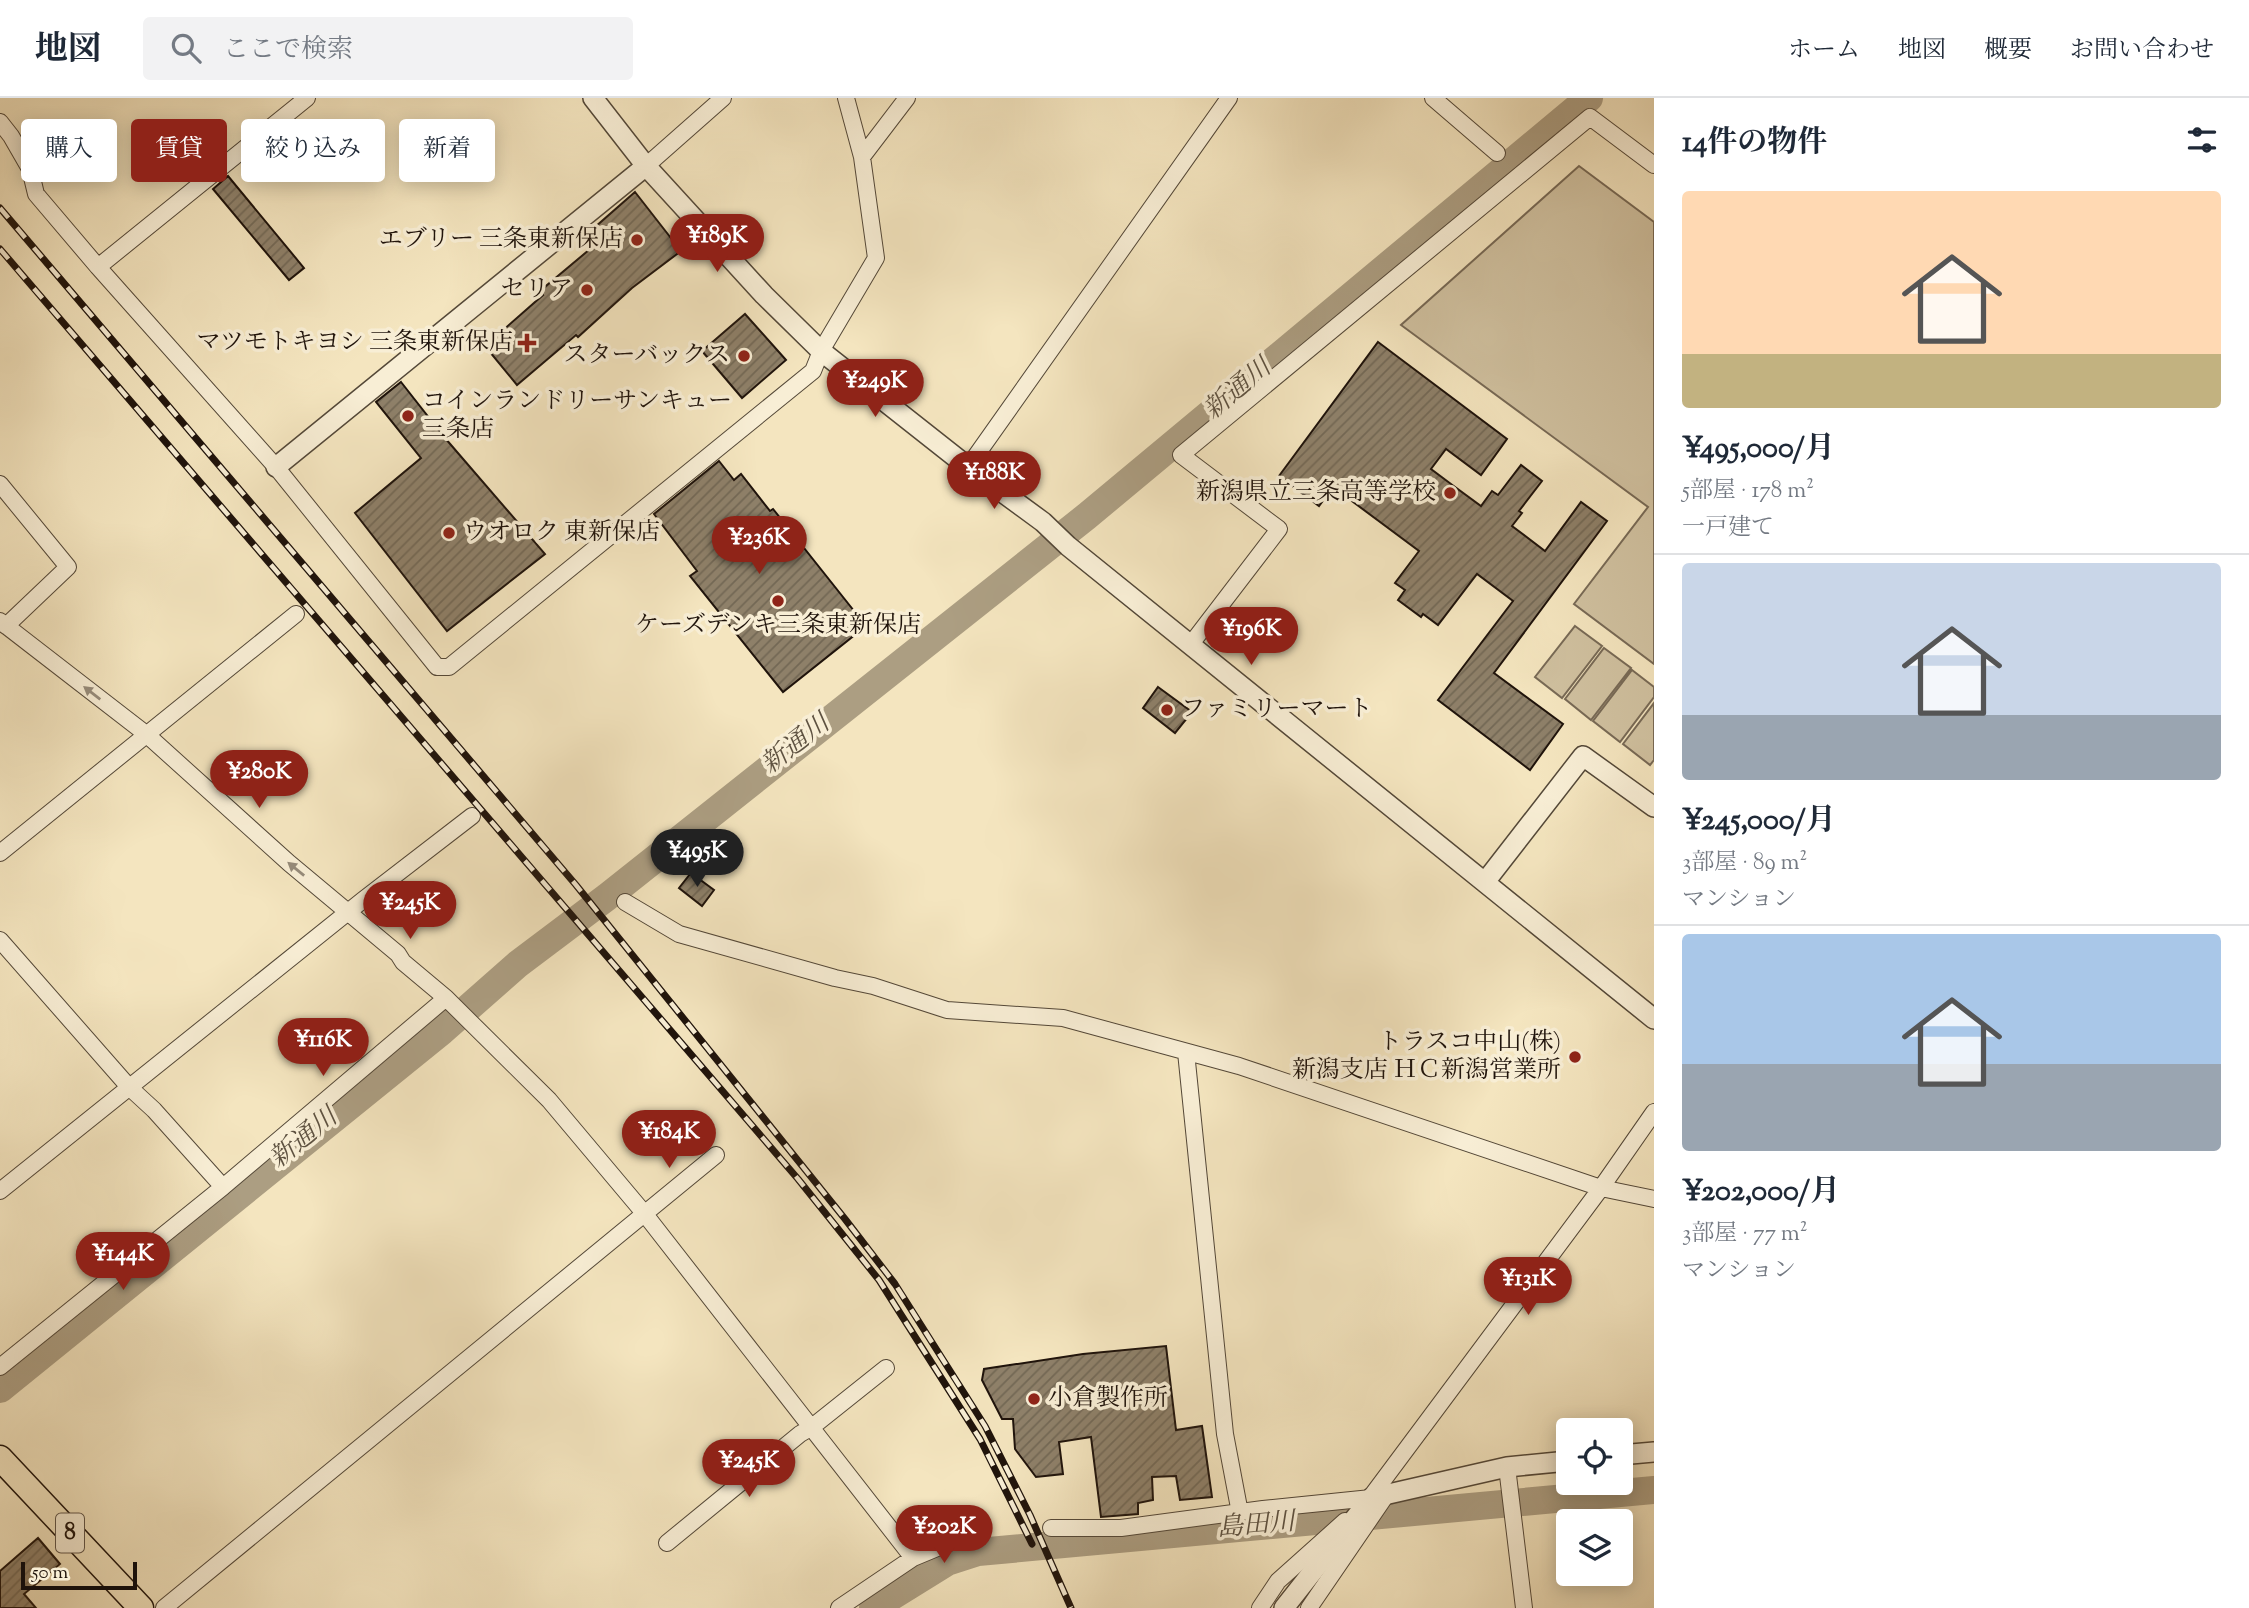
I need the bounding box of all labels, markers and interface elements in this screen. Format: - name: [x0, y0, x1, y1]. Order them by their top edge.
- search box: [143, 17, 633, 80]
- text: 地図: [35, 27, 101, 75]
- icon: search: [167, 29, 205, 67]
- text: ここで検索: [223, 32, 353, 69]
- text: ホーム: [1788, 34, 1860, 68]
- text: 地図: [1898, 34, 1946, 68]
- text: 概要: [1984, 34, 2032, 68]
- text: お問い合わせ: [2070, 34, 2214, 68]
- chip: 購入: [21, 119, 117, 182]
- chip: 賃貸: [131, 119, 227, 182]
- chip: 絞り込み: [241, 119, 385, 182]
- chip: 新着: [399, 119, 495, 182]
- icon: filters: [2183, 121, 2221, 159]
- text: 14件の物件: [1682, 122, 1827, 165]
- pin: ¥189K: [668, 214, 766, 274]
- text: ¥189K: [686, 220, 748, 253]
- place label: エブリー 三条東新保店: [379, 223, 623, 257]
- marker: エブリー 三条東新保店: [629, 232, 645, 248]
- icon: home: [1889, 236, 2015, 362]
- place label: セリア: [501, 273, 573, 307]
- marker: セリア: [579, 282, 595, 298]
- place label: マツモトキヨシ 三条東新保店: [197, 326, 513, 360]
- marker: マツモトキヨシ 三条東新保店: [519, 335, 535, 351]
- place label: スターバックス: [563, 339, 730, 373]
- marker: スターバックス: [736, 348, 752, 364]
- water label: 新通川: [1196, 349, 1282, 429]
- pin: ¥249K: [826, 360, 924, 419]
- text: ¥249K: [843, 365, 907, 398]
- place label: コインランドリーサンキュー 三条店: [422, 385, 732, 447]
- marker: コインランドリーサンキュー 三条店: [400, 408, 416, 424]
- text: ¥495,000/月: [1682, 428, 1835, 471]
- pin: ¥188K: [945, 452, 1043, 511]
- text: ¥188K: [963, 457, 1025, 490]
- text: 5部屋 · 178 m²: [1682, 475, 1814, 508]
- place label: 新潟県立三条高等学校: [1196, 476, 1436, 510]
- marker: 新潟県立三条高等学校: [1442, 485, 1458, 501]
- text: 一戸建て: [1682, 512, 1774, 545]
- place label: ウオロク 東新保店: [463, 516, 660, 550]
- pin: ¥236K: [710, 517, 808, 576]
- text: ¥236K: [728, 522, 790, 555]
- marker: ウオロク 東新保店: [441, 525, 457, 541]
- marker: ケーズデンキ三条東新保店: [770, 593, 786, 609]
- pin: ¥196K: [1202, 608, 1300, 667]
- icon: home: [1889, 608, 2015, 734]
- place label: ケーズデンキ三条東新保店: [635, 609, 921, 643]
- text: ¥196K: [1220, 613, 1282, 646]
- one-way arrow: [84, 685, 102, 700]
- place label: ファミリーマート: [1181, 693, 1373, 727]
- marker: ファミリーマート: [1159, 702, 1175, 718]
- water label: 新通川: [754, 705, 840, 784]
- pin: ¥280K: [210, 750, 308, 810]
- text: ¥280K: [226, 756, 292, 789]
- text: ¥245,000/月: [1682, 800, 1836, 843]
- pin: ¥495K: [648, 830, 746, 889]
- text: ¥495K: [667, 835, 727, 868]
- text: 3部屋 · 89 m²: [1682, 847, 1807, 880]
- one-way arrow: [288, 861, 306, 876]
- pin: ¥245K: [361, 882, 459, 941]
- text: マンション: [1682, 884, 1796, 917]
- text: ¥245K: [379, 887, 441, 920]
- icon: home: [1889, 979, 2015, 1105]
- pin: ¥116K: [274, 1018, 372, 1078]
- text: ¥116K: [294, 1024, 352, 1057]
- place label: トラスコ中山(株) 新潟支店 ＨＣ新潟営業所: [1292, 1026, 1561, 1088]
- marker: トラスコ中山(株) 新潟支店 ＨＣ新潟営業所: [1567, 1049, 1583, 1065]
- water label: 新通川: [262, 1098, 348, 1178]
- pin: ¥184K: [620, 1110, 718, 1170]
- text: ¥184K: [638, 1116, 700, 1149]
- text: ¥202,000/月: [1682, 1171, 1840, 1214]
- text: 3部屋 · 77 m²: [1682, 1218, 1808, 1251]
- pin: ¥144K: [74, 1232, 172, 1292]
- text: ¥144K: [92, 1238, 154, 1271]
- text: マンション: [1682, 1255, 1796, 1288]
- pin: ¥131K: [1479, 1258, 1577, 1317]
- text: ¥131K: [1500, 1263, 1556, 1296]
- place label: 小倉製作所: [1048, 1382, 1168, 1416]
- marker: 小倉製作所: [1026, 1391, 1042, 1407]
- map controls: [1556, 1418, 1633, 1586]
- button: locate: [1556, 1418, 1633, 1495]
- pin: ¥245K: [700, 1440, 798, 1499]
- text: ¥245K: [718, 1445, 780, 1478]
- water label: 島田川: [1216, 1504, 1299, 1548]
- pin: ¥202K: [895, 1506, 993, 1565]
- button: layers: [1556, 1509, 1633, 1586]
- text: ¥202K: [912, 1511, 976, 1544]
- road number: 8: [56, 1514, 84, 1552]
- scale bar: [21, 1559, 136, 1591]
- text: 50 m: [32, 1560, 68, 1587]

